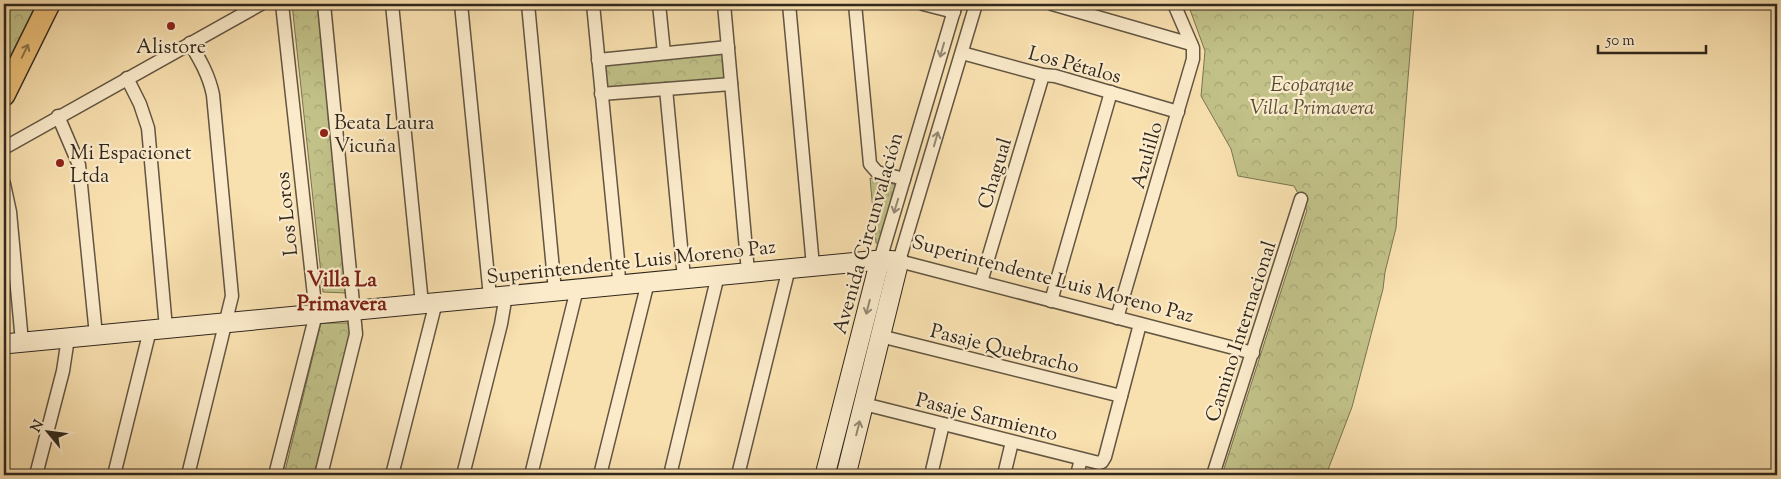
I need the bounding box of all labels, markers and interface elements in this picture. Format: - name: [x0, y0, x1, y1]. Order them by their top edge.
- marker: Alistore: [165, 20, 177, 32]
- scale bar: [1598, 22, 1706, 54]
- text: 50 m: [1605, 31, 1635, 52]
- place label: Alistore: [136, 34, 206, 63]
- street label: Los Pétalos: [1025, 40, 1124, 93]
- one-way arrow: [937, 42, 947, 58]
- one-way arrow: [21, 44, 31, 59]
- park label: Ecoparque Villa Primavera: [1250, 72, 1374, 124]
- place label: Beata Laura Vicuña: [334, 110, 435, 162]
- street label: Azulillo: [1125, 119, 1172, 193]
- marker: Beata Laura Vicuña: [318, 127, 330, 139]
- street label: Avenida Circunvalación: [827, 129, 912, 338]
- one-way arrow: [932, 132, 942, 148]
- street label: Chagual: [972, 134, 1021, 213]
- place label: Mi Espacionet Ltda: [70, 140, 192, 192]
- marker: Mi Espacionet Ltda: [54, 157, 66, 169]
- street label: Los Loros: [270, 170, 307, 257]
- one-way arrow: [891, 198, 901, 214]
- street label: Superintendente Luis Moreno Paz: [908, 229, 1197, 332]
- street label: Superintendente Luis Moreno Paz: [485, 234, 777, 293]
- street label: Camino Internacional: [1199, 237, 1285, 426]
- district label: Villa La Primavera: [297, 266, 387, 320]
- one-way arrow: [863, 298, 873, 314]
- street label: Pasaje Quebracho: [927, 318, 1082, 383]
- street label: Pasaje Sarmiento: [912, 387, 1061, 450]
- north arrow: [22, 406, 72, 456]
- text: N: [27, 417, 50, 436]
- one-way arrow: [853, 420, 863, 436]

